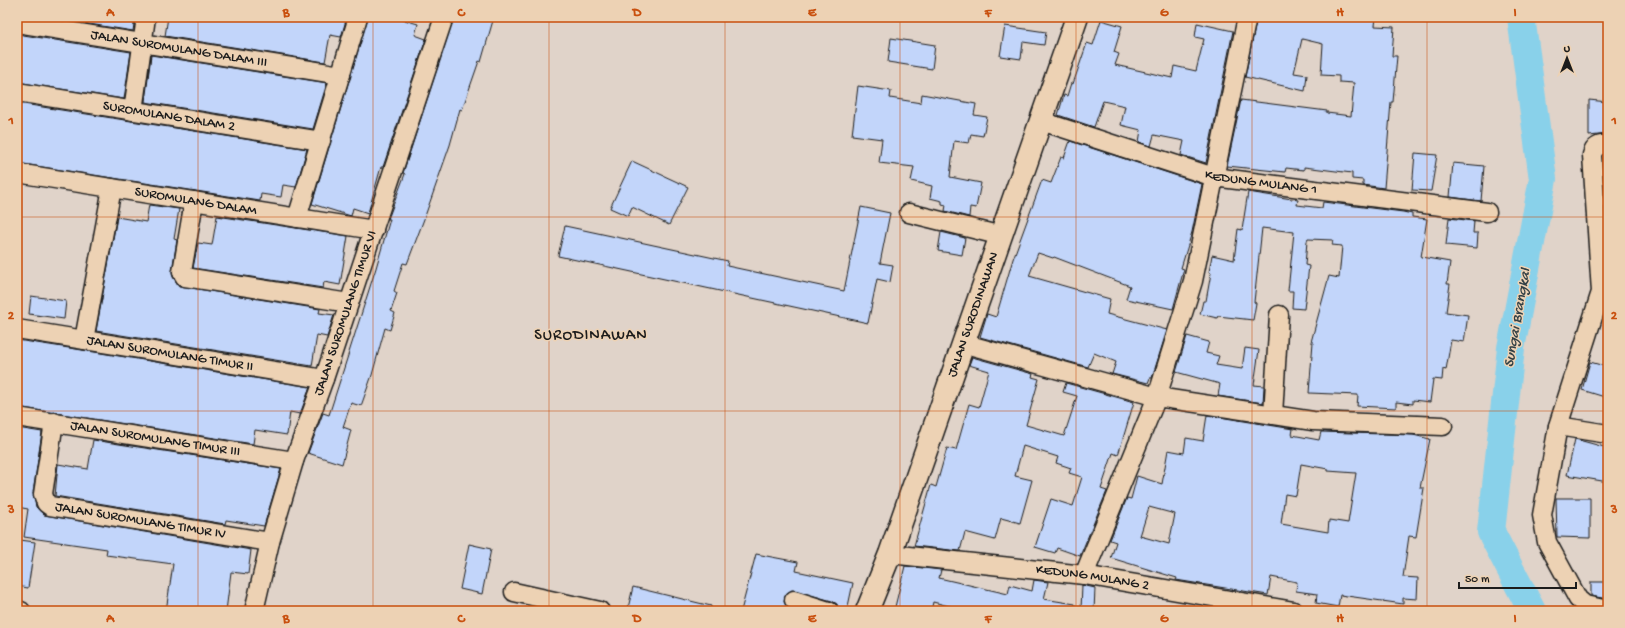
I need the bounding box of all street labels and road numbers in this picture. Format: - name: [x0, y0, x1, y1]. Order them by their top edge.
- street label: JALAN SUROMULANG DALAM III: [89, 26, 268, 72]
- street label: SUROMULANG DALAM 2: [102, 97, 236, 136]
- street label: KEDUNG MULANG 1: [1202, 166, 1318, 199]
- street label: SUROMULANG DALAM: [133, 183, 258, 220]
- street label: JALAN SUROMULANG TIMUR VI: [310, 228, 381, 398]
- street label: JALAN SURODINAWAN: [944, 250, 1003, 379]
- street label: JALAN SUROMULANG TIMUR II: [85, 332, 254, 376]
- street label: JALAN SUROMULANG TIMUR III: [69, 417, 241, 461]
- street label: JALAN SUROMULANG TIMUR IV: [54, 498, 227, 543]
- street label: KEDUNG MULANG 2: [1035, 561, 1151, 595]

